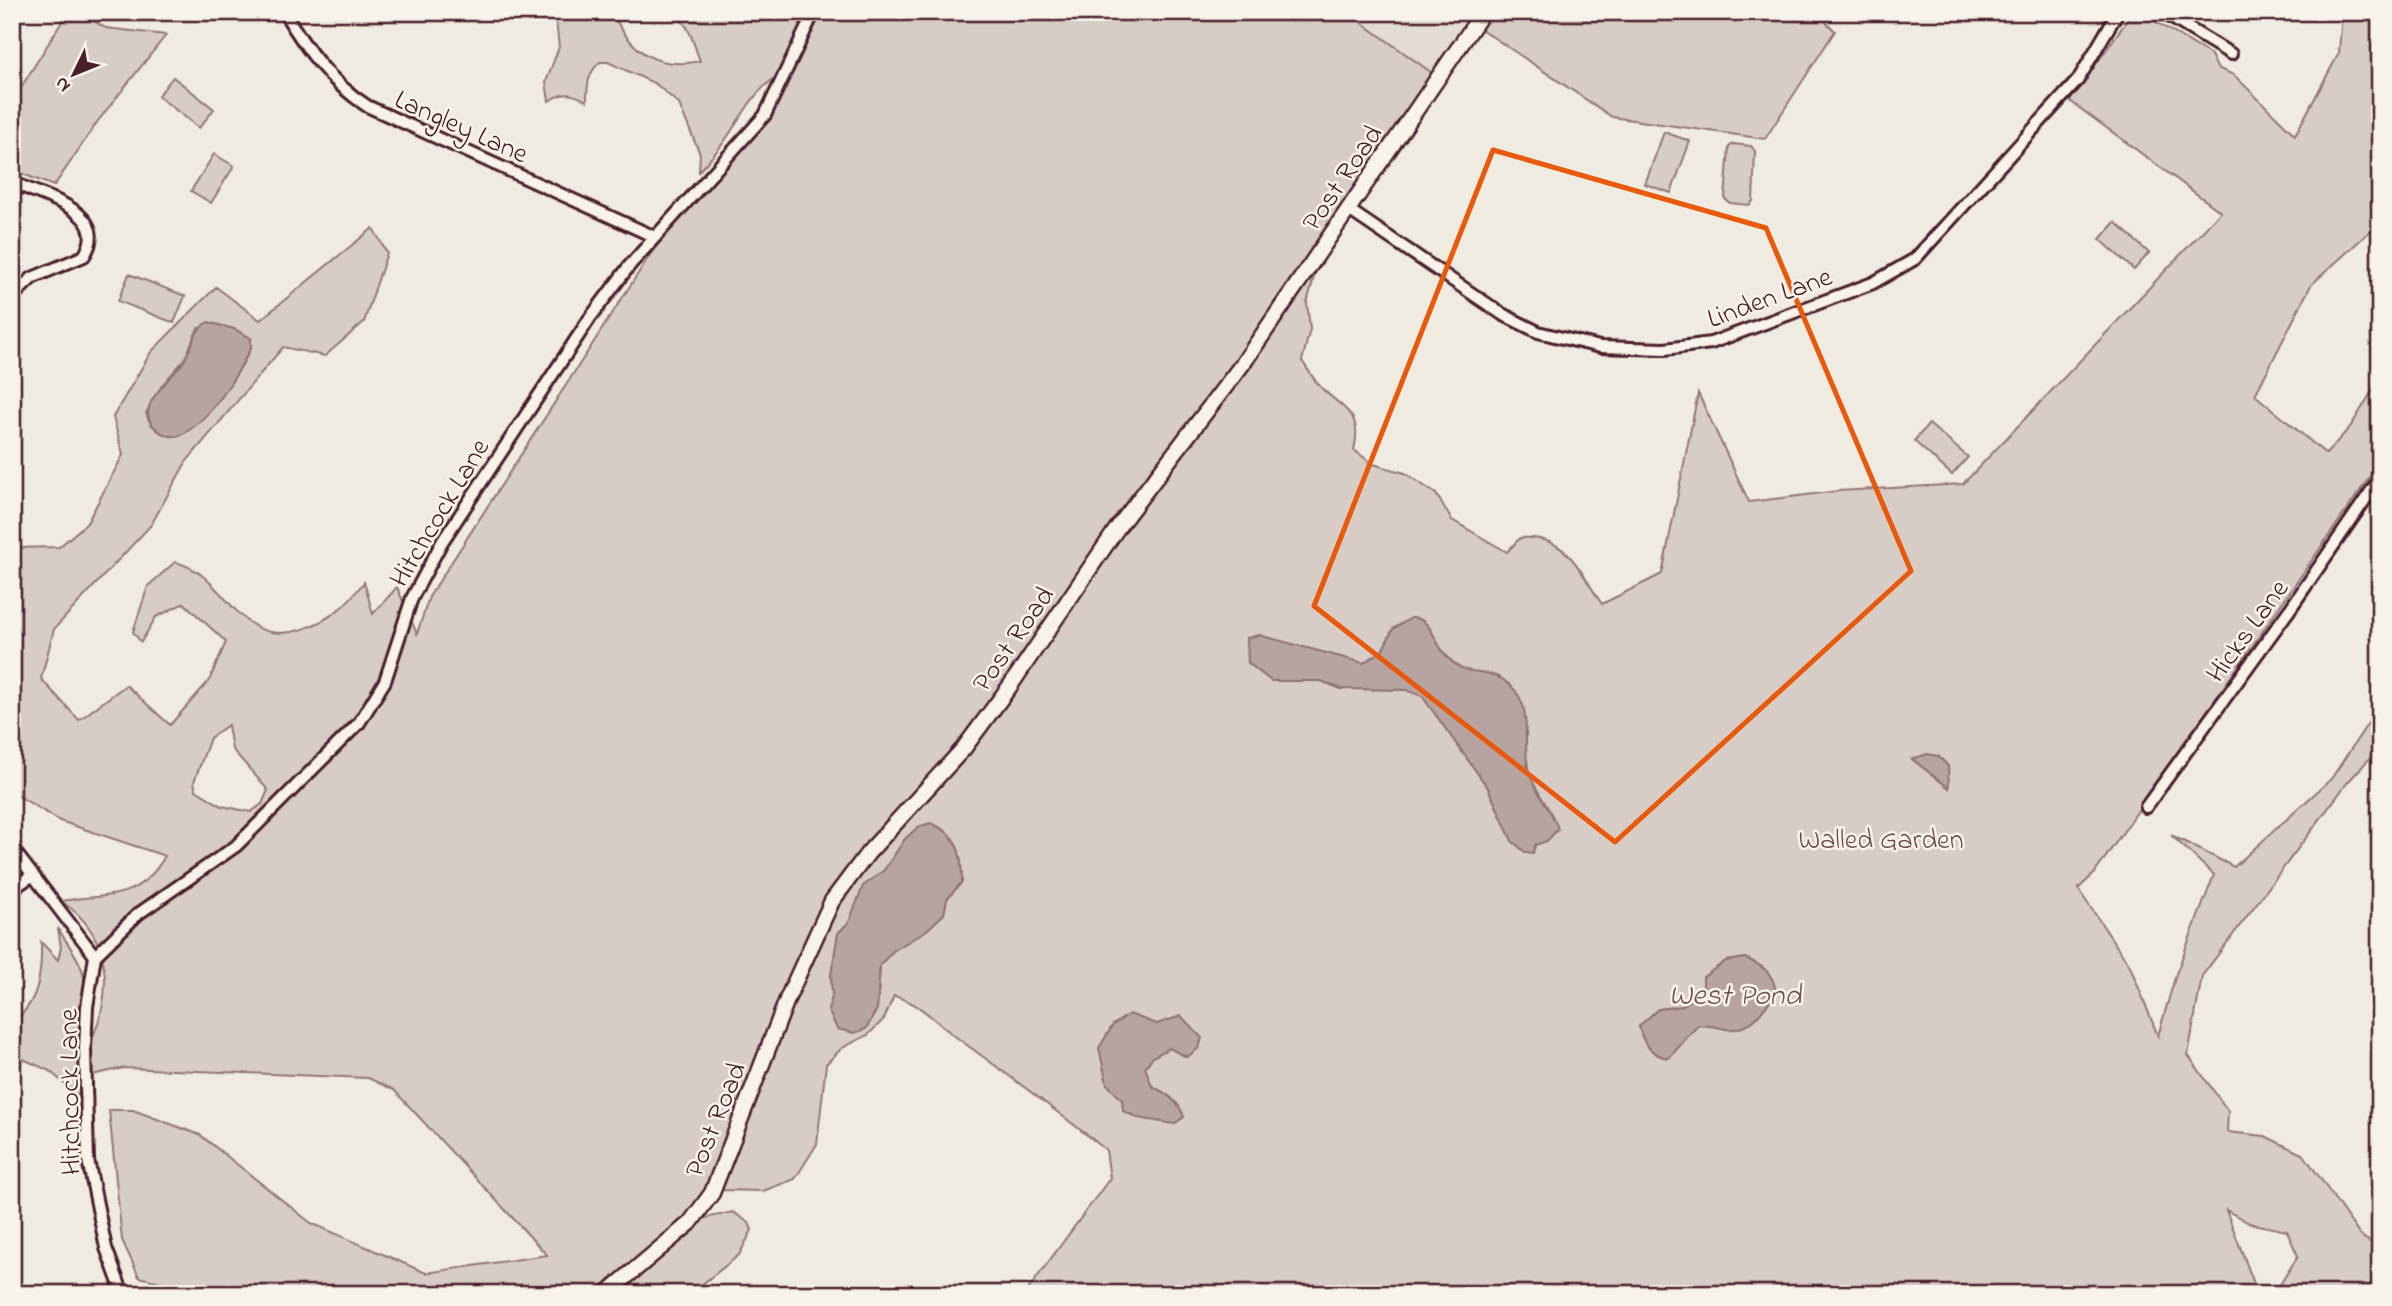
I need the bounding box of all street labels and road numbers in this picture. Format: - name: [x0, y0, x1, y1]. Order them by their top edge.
- street label: Langley Lane: [387, 81, 534, 176]
- street label: Post Road: [1293, 117, 1395, 240]
- street label: Linden Lane: [1702, 258, 1839, 341]
- street label: Hitchcock Lane: [380, 431, 502, 596]
- street label: Hicks Lane: [2197, 571, 2301, 692]
- street label: Post Road: [963, 579, 1066, 701]
- street label: Hitchcock Lane: [50, 1008, 93, 1176]
- street label: Post Road: [676, 1056, 759, 1184]

